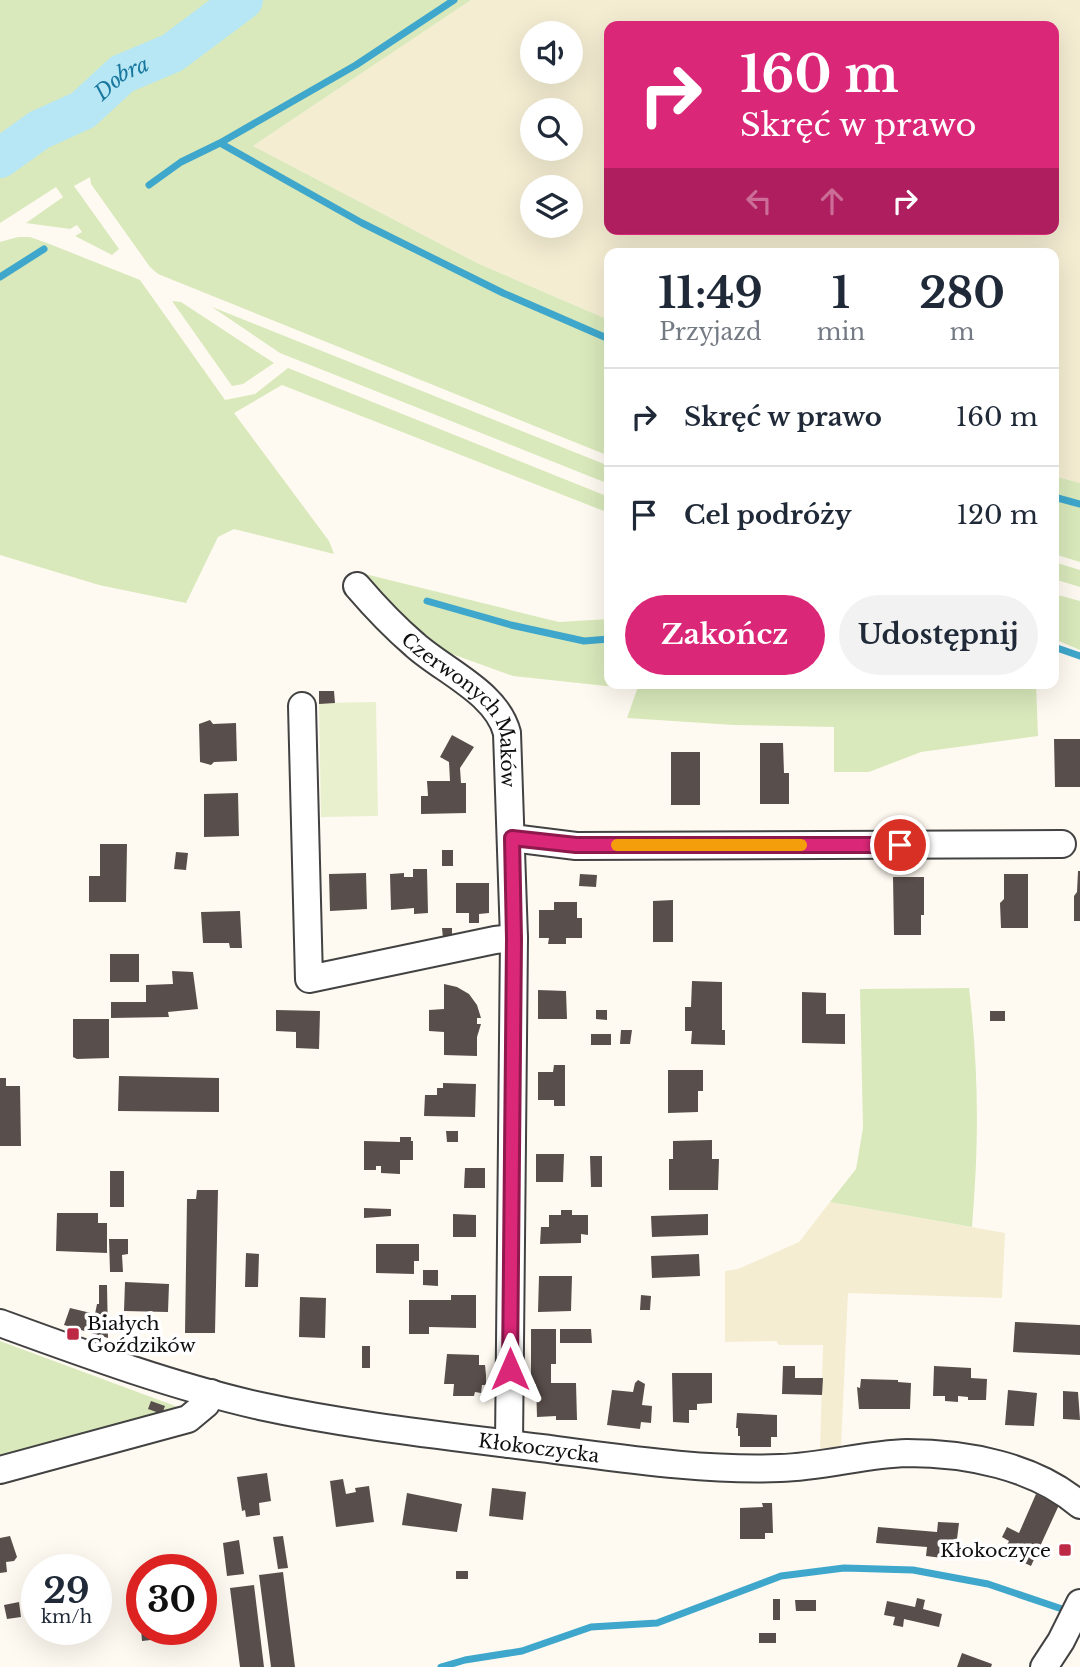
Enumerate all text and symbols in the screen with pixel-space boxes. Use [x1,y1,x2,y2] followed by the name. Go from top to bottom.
[520,21,583,238] map controls
[520,21,583,84] button: sound
[740,44,899,105] text: 160 m
[625,49,716,140] icon: right
[88,51,153,107] water label: Dobra
[520,98,583,161] button: search
[740,105,976,145] text: Skręć w prawo
[520,175,583,238] button: layers
[740,182,778,220] icon: left
[813,182,851,220] icon: ahead
[886,182,924,220] icon: right
[658,267,763,319] text: 11:49
[832,267,850,319] text: 1
[919,267,1005,319] text: 280
[659,318,762,346] text: Przyjazd
[817,318,865,346] text: min
[950,318,974,346] text: m
[625,398,663,436] icon: right
[684,401,882,433] text: Skręć w prawo
[956,401,1038,433] text: 160 m
[625,496,663,534] icon: arrive
[684,499,852,531] text: Cel podróży
[956,499,1038,531] text: 120 m
[625,595,825,675] button: Zakończ
[839,595,1038,675] button: Udostępnij
[397,628,520,788] street label: Czerwonych Maków
[870,815,930,875] pin
[881,826,919,864] icon: arrive
[87,1312,196,1357] place label: Białych Goździków
[65,1326,81,1342] marker: Białych Goździków
[473,1332,547,1406] position arrow
[477,1429,601,1468] street label: Kłokoczycka
[940,1539,1051,1562] place label: Kłokoczyce
[1057,1542,1073,1558] marker: Kłokoczyce
[126,1554,217,1645] speed limit sign: 30
[43,1569,90,1612] text: 29
[41,1606,92,1628] text: km/h

